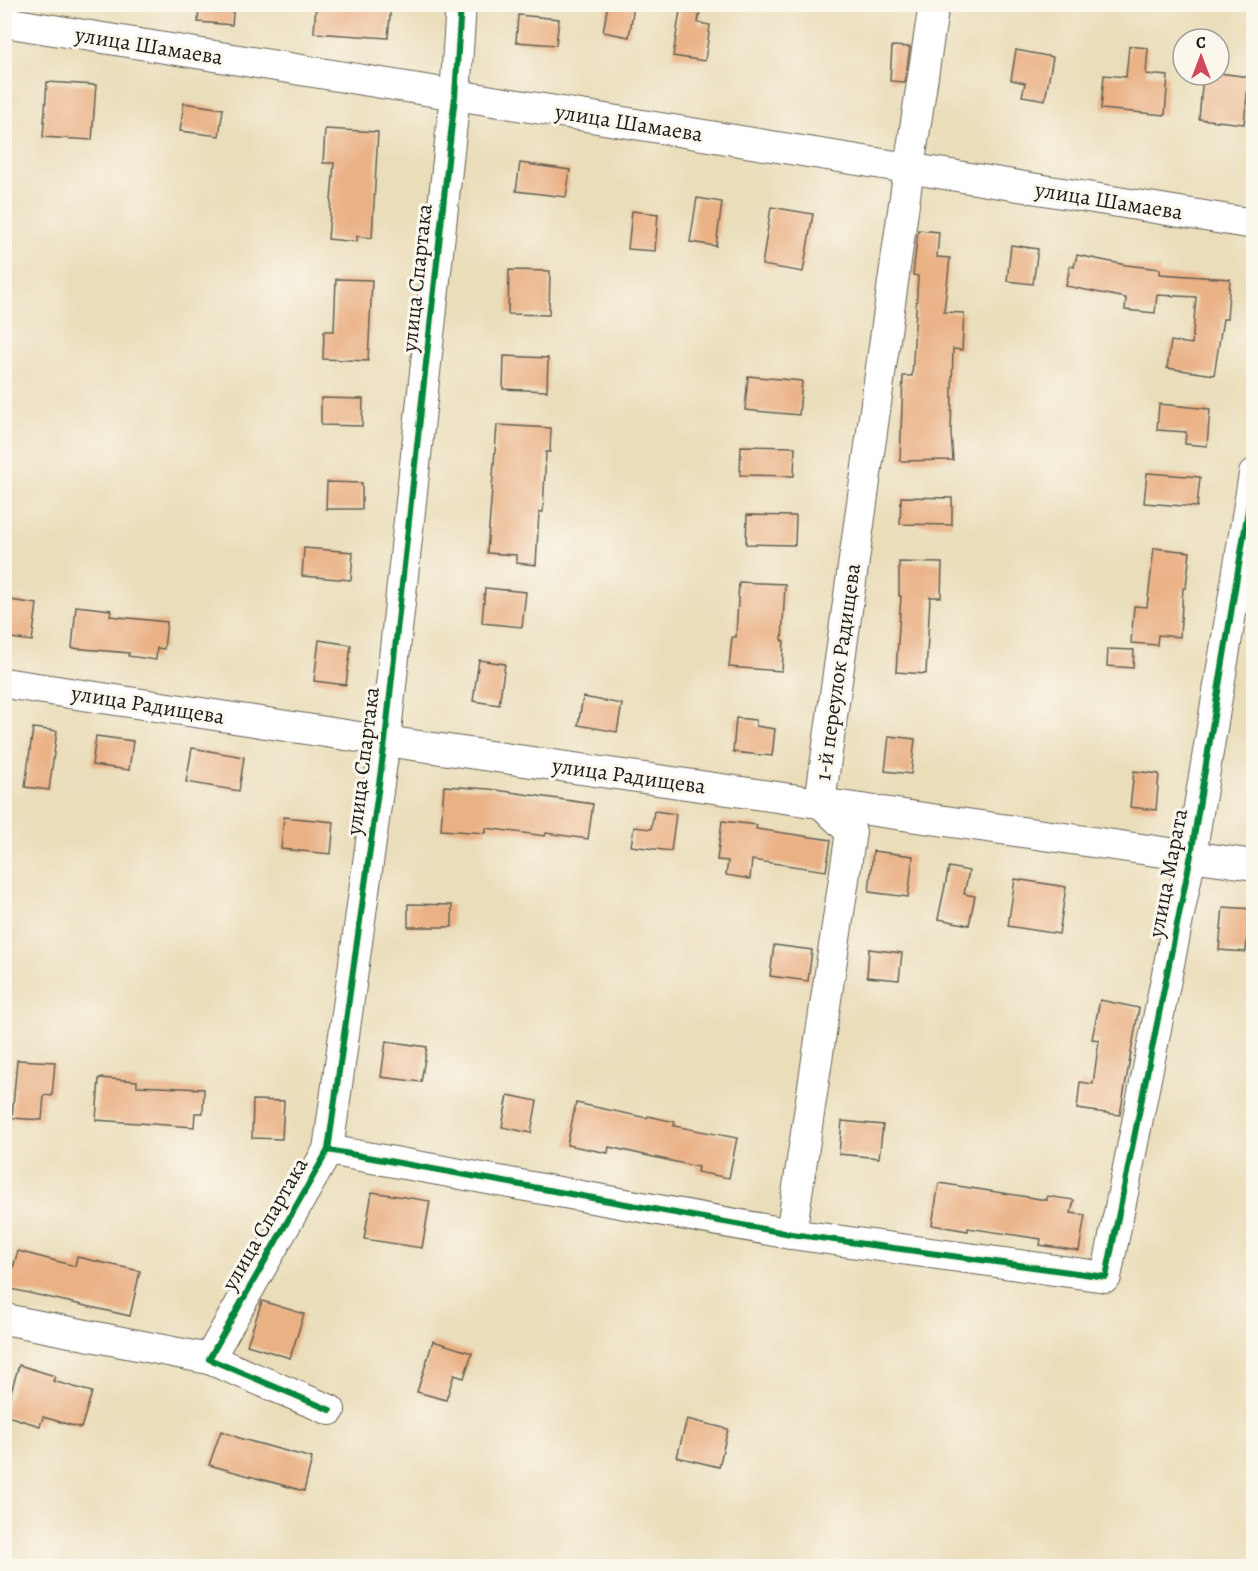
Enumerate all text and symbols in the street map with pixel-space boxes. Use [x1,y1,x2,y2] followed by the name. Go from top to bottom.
[72,19,226,73] street label: улица Шамаева
[1171,27,1231,87] north arrow
[1196,32,1206,54] text: С
[552,96,706,150] street label: улица Шамаева
[1032,174,1186,228] street label: улица Шамаева
[394,201,440,355] street label: улица Спартака
[808,560,868,783] street label: 1-й переулок Радищева
[68,678,228,732] street label: улица Радищева
[339,684,387,838] street label: улица Спартака
[549,750,709,802] street label: улица Радищева
[1141,805,1195,941] street label: улица Марата
[214,1151,316,1297] street label: улица Спартака

